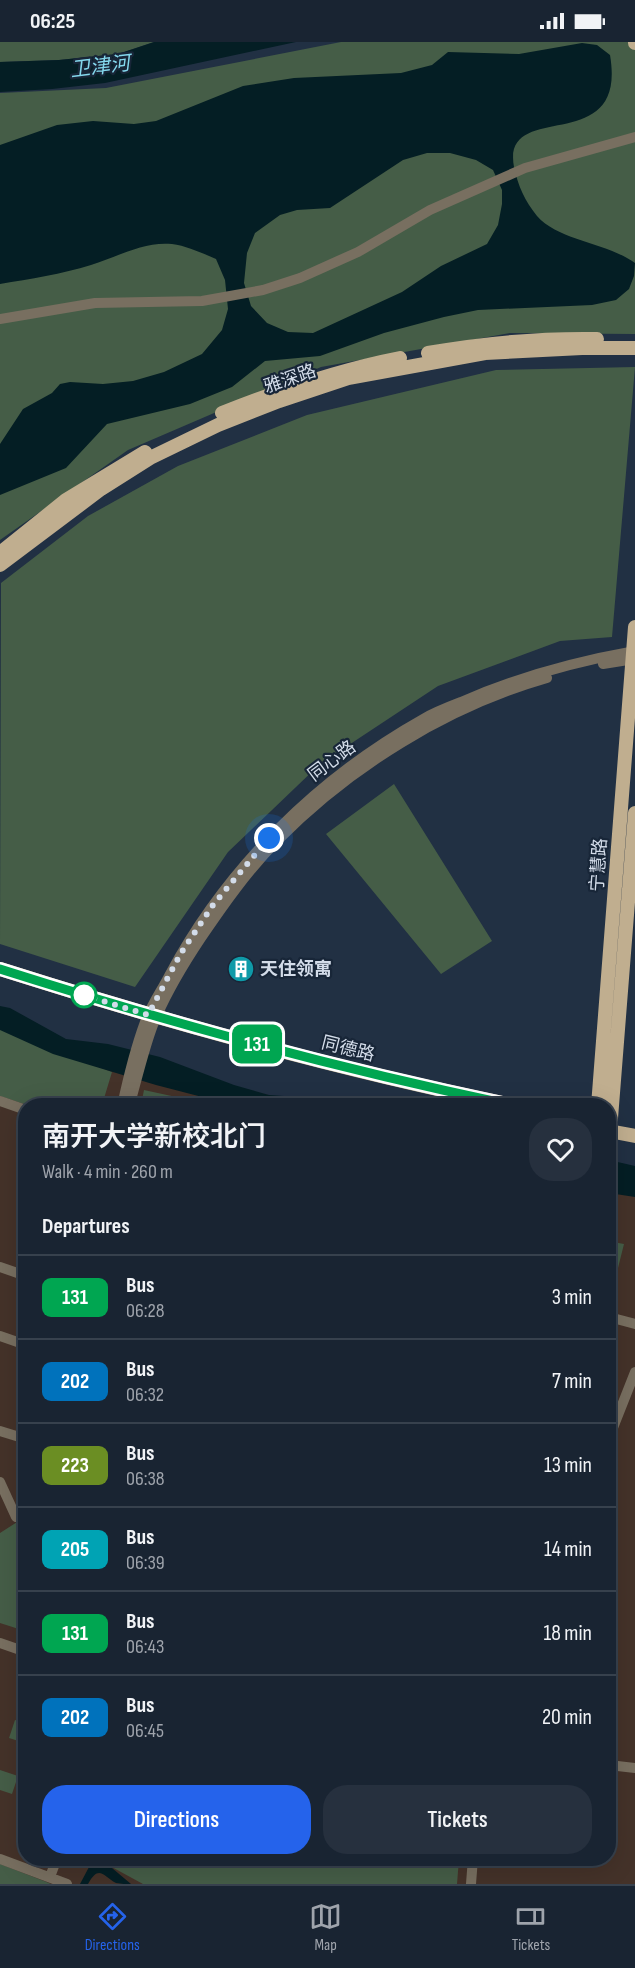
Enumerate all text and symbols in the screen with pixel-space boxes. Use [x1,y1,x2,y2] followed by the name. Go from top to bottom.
[30,8,75,35] text: 06:25
[69,51,135,83] water label: 卫津河
[261,360,319,398] street label: 雅深路
[304,736,360,786] street label: 同心路
[254,823,284,853] your location
[587,837,611,893] street label: 宁慧路
[226,954,256,984] building icon: 天住领寓
[260,959,332,980] place label: 天住领寓
[71,982,97,1008] unlabelled marker
[222,1024,292,1064] line badge: 131
[244,1032,270,1057] text: 131
[319,1032,377,1066] street label: 同德路
[529,1118,592,1181] button: heart
[42,1121,266,1154] text: 南开大学新校北门
[42,1160,173,1184] text: Walk · 4 min · 260 m
[42,1213,130,1240] text: Departures
[126,1272,155,1299] text: Bus
[552,1284,592,1311] text: 3 min
[62,1285,88,1310] text: 131
[126,1299,164,1323] text: 06:28
[126,1356,155,1383] text: Bus
[552,1368,592,1395] text: 7 min
[61,1369,89,1394] text: 202
[126,1383,164,1407] text: 06:32
[126,1440,155,1467] text: Bus
[544,1452,592,1479] text: 13 min
[61,1453,89,1478] text: 223
[126,1467,165,1491] text: 06:38
[126,1524,155,1551] text: Bus
[544,1536,592,1563] text: 14 min
[61,1537,89,1562] text: 205
[126,1551,165,1575] text: 06:39
[126,1608,155,1635] text: Bus
[544,1620,592,1647] text: 18 min
[62,1621,88,1646] text: 131
[126,1635,164,1659] text: 06:43
[126,1692,155,1719] text: Bus
[542,1704,592,1731] text: 20 min
[61,1705,89,1730] text: 202
[126,1719,164,1743] text: 06:45
[42,1785,311,1854] button: Directions
[323,1785,592,1854] button: Tickets
[85,1900,140,1955] tab: Directions
[309,1900,342,1955] tab: Map
[512,1900,550,1955] tab: Tickets

